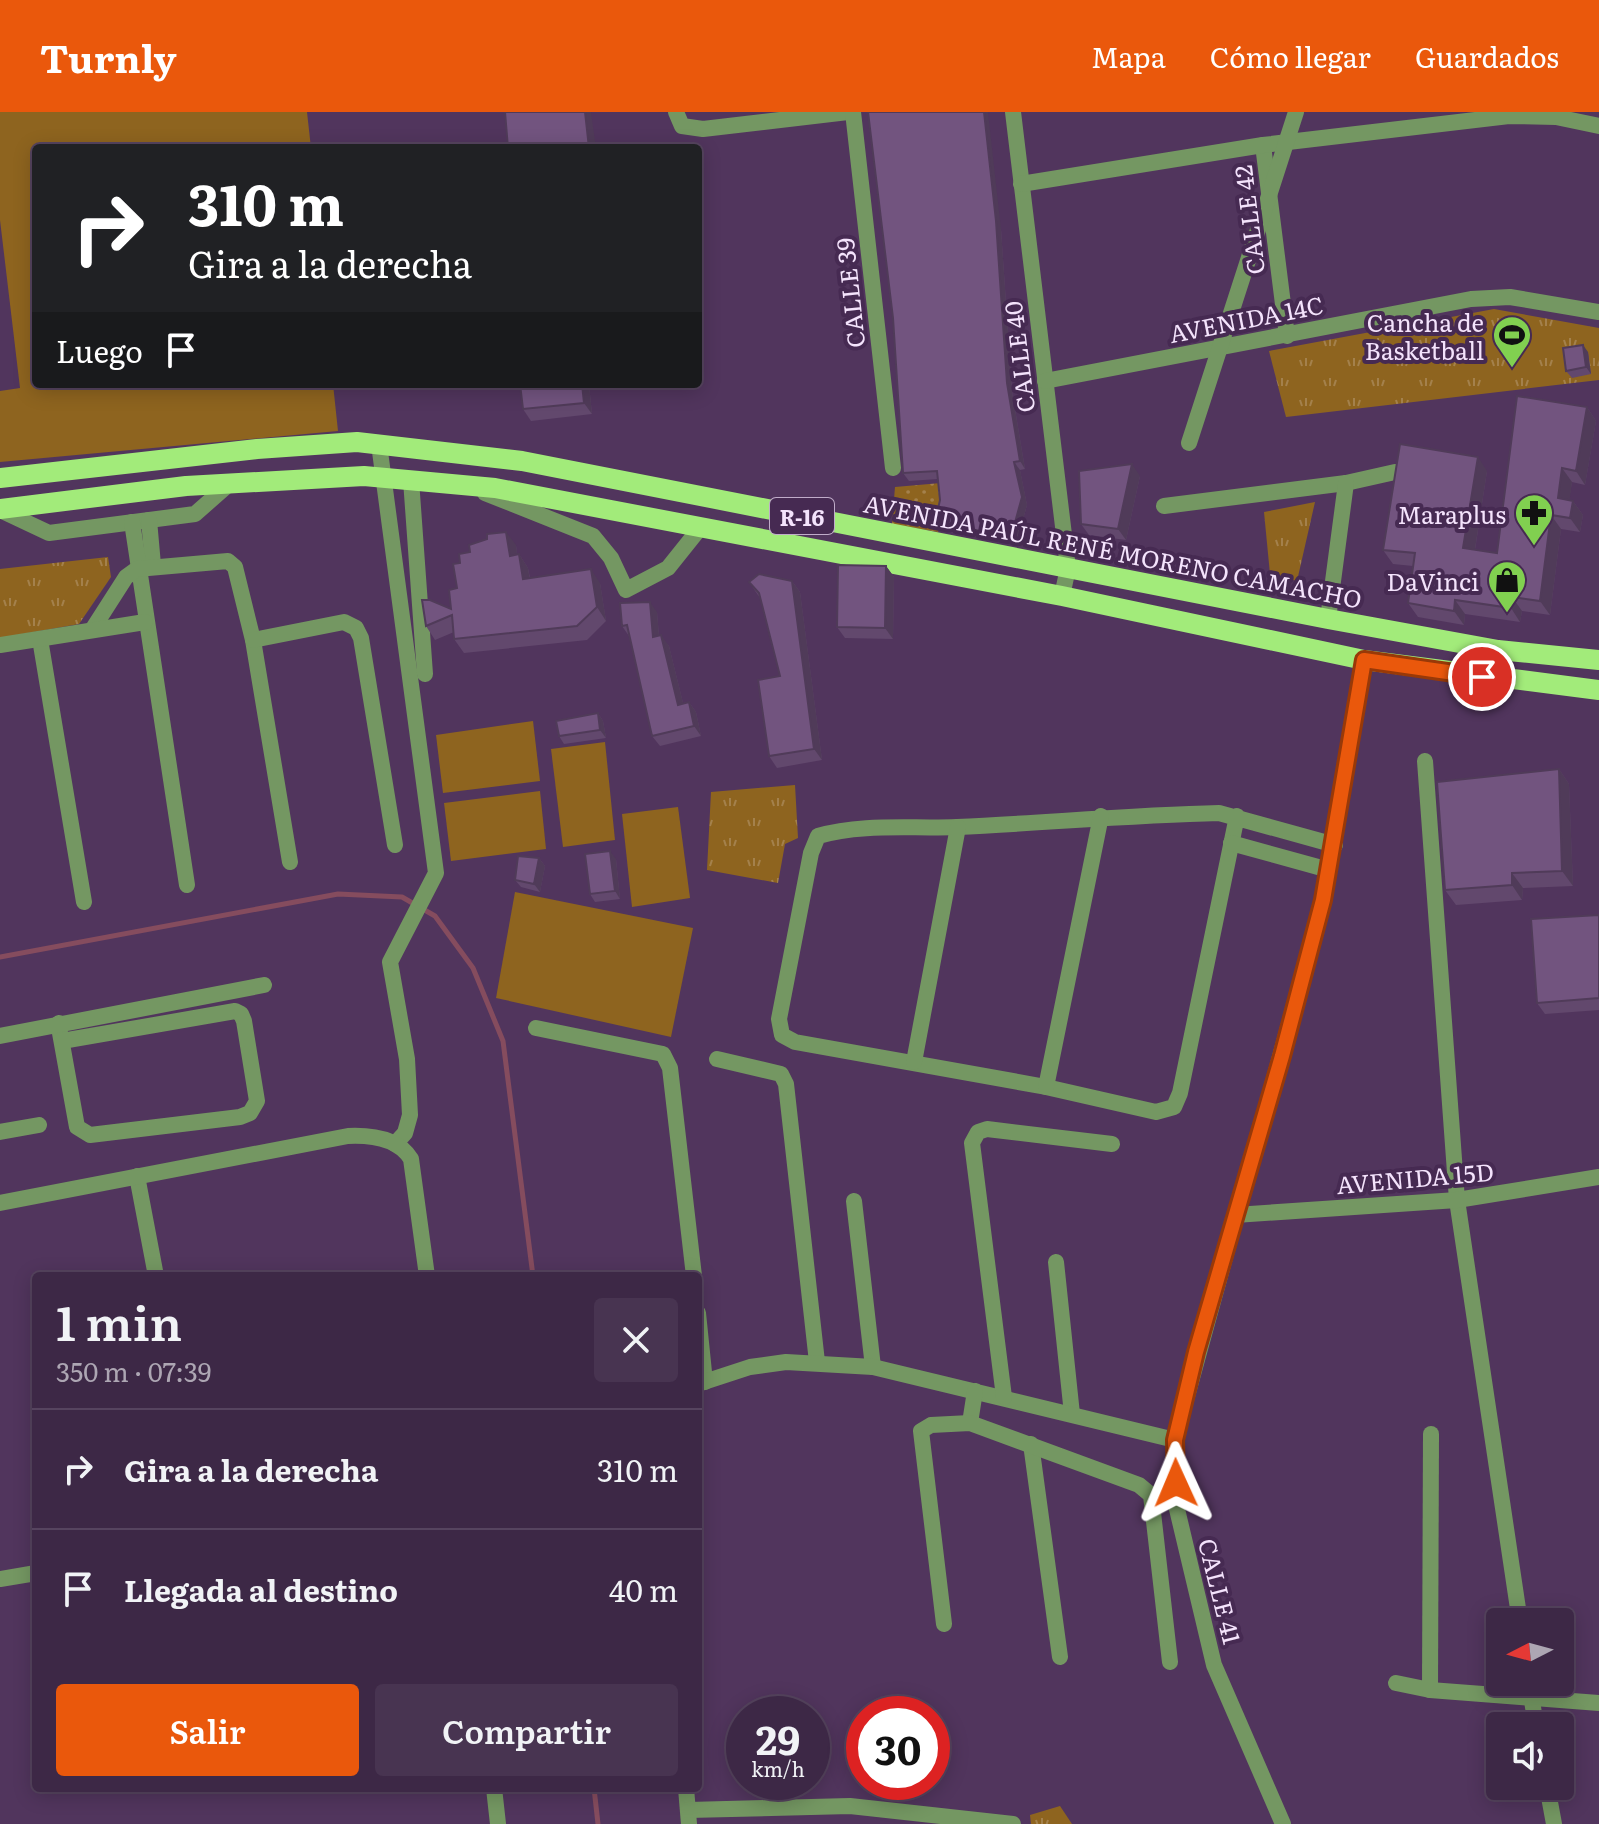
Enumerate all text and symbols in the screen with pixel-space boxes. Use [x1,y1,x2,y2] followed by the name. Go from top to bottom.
[40,28,177,85] text: Turnly
[1091,35,1166,77] text: Mapa
[1210,35,1371,77] text: Cómo llegar
[1415,35,1559,77] text: Guardados
[188,160,344,243] text: 310 m
[1224,163,1272,277] street label: CALLE 42
[56,176,160,280] icon: right
[188,236,472,289] text: Gira a la derecha
[826,236,872,350] street label: CALLE 39
[1166,286,1326,350] street label: AVENIDA 14C
[994,299,1042,415] street label: CALLE 40
[1365,304,1484,367] place label: Cancha de Basketball
[1491,314,1533,369] sports icon: Cancha de Basketball
[56,328,143,372] text: Luego
[159,328,203,372] icon: arrive
[861,484,1365,616] street label: AVENIDA PAÚL RENÉ MORENO CAMACHO
[1513,492,1555,547] pharmacy icon: Maraplus
[1397,496,1506,531] place label: Maraplus
[770,498,834,534] road number: R-16
[1486,559,1528,614] shop icon: DaVinci
[1387,563,1479,598] place label: DaVinci
[1448,643,1516,711] pin
[1460,655,1504,699] icon: arrive
[1335,1153,1495,1201] street label: AVENIDA 15D
[56,1285,182,1356] text: 1 min
[594,1298,678,1382] button: close
[56,1351,211,1390] text: 350 m · 07:39
[1134,1441,1218,1525] position arrow
[56,1447,100,1491] icon: right
[124,1447,378,1491] text: Gira a la derecha
[597,1447,678,1491] text: 310 m
[1191,1535,1251,1648] street label: CALLE 41
[56,1567,100,1611] icon: arrive
[124,1567,398,1611] text: Llegada al destino
[609,1567,678,1611] text: 40 m
[1486,1608,1574,1696] north arrow
[1486,1608,1574,1800] map controls
[56,1684,359,1776] button: Salir
[375,1684,678,1776] button: Compartir
[846,1696,950,1800] speed limit sign: 30
[756,1708,800,1767] text: 29
[1486,1712,1574,1800] button: sound
[751,1753,805,1783] text: km/h

